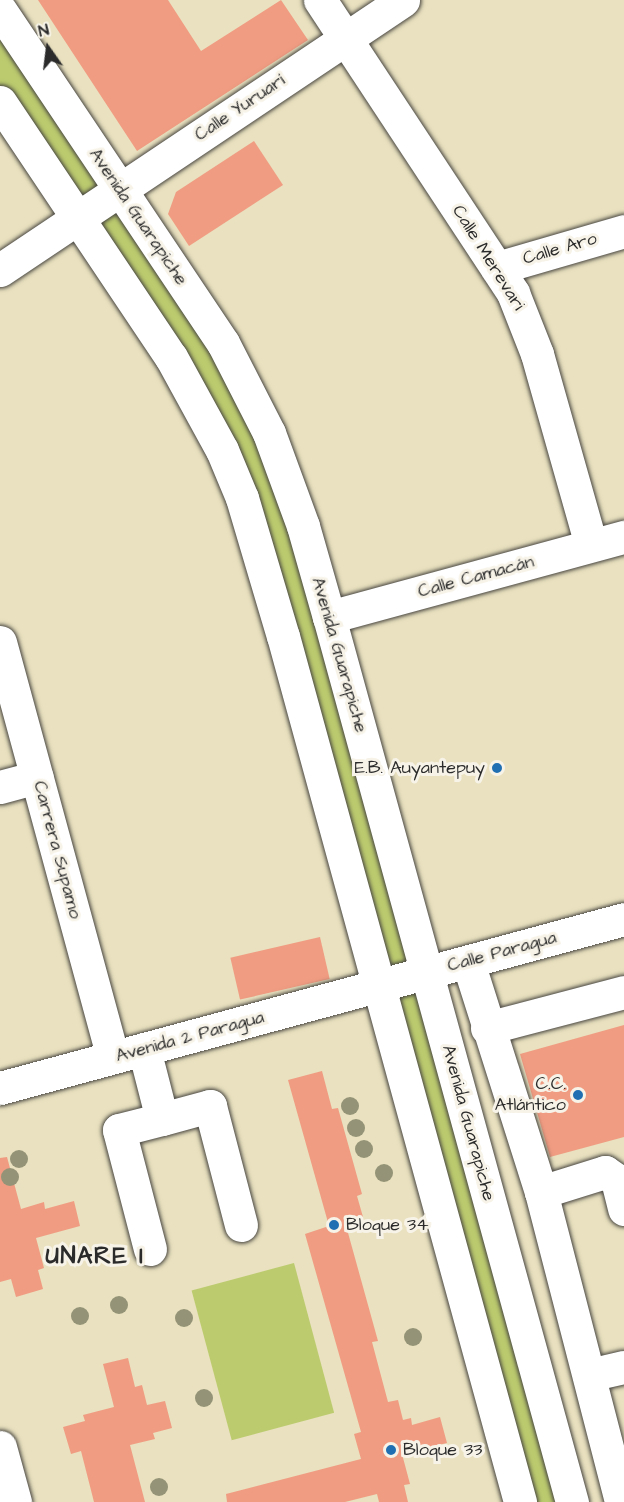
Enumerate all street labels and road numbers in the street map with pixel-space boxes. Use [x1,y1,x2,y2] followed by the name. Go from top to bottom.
[191,70,289,146] street label: Calle Yuruarí
[84,144,192,290] street label: Avenida Guarapiche
[447,201,529,315] street label: Calle Merevari
[520,228,600,270] street label: Calle Aro
[416,551,536,603] street label: Calle Camacán
[306,575,372,735] street label: Avenida Guarapiche
[28,779,86,921] street label: Carrera Supamo
[445,927,559,977] street label: Calle Paragua
[113,1007,267,1067] street label: Avenida 2 Paragua
[437,1043,499,1203] street label: Avenida Guarapiche

